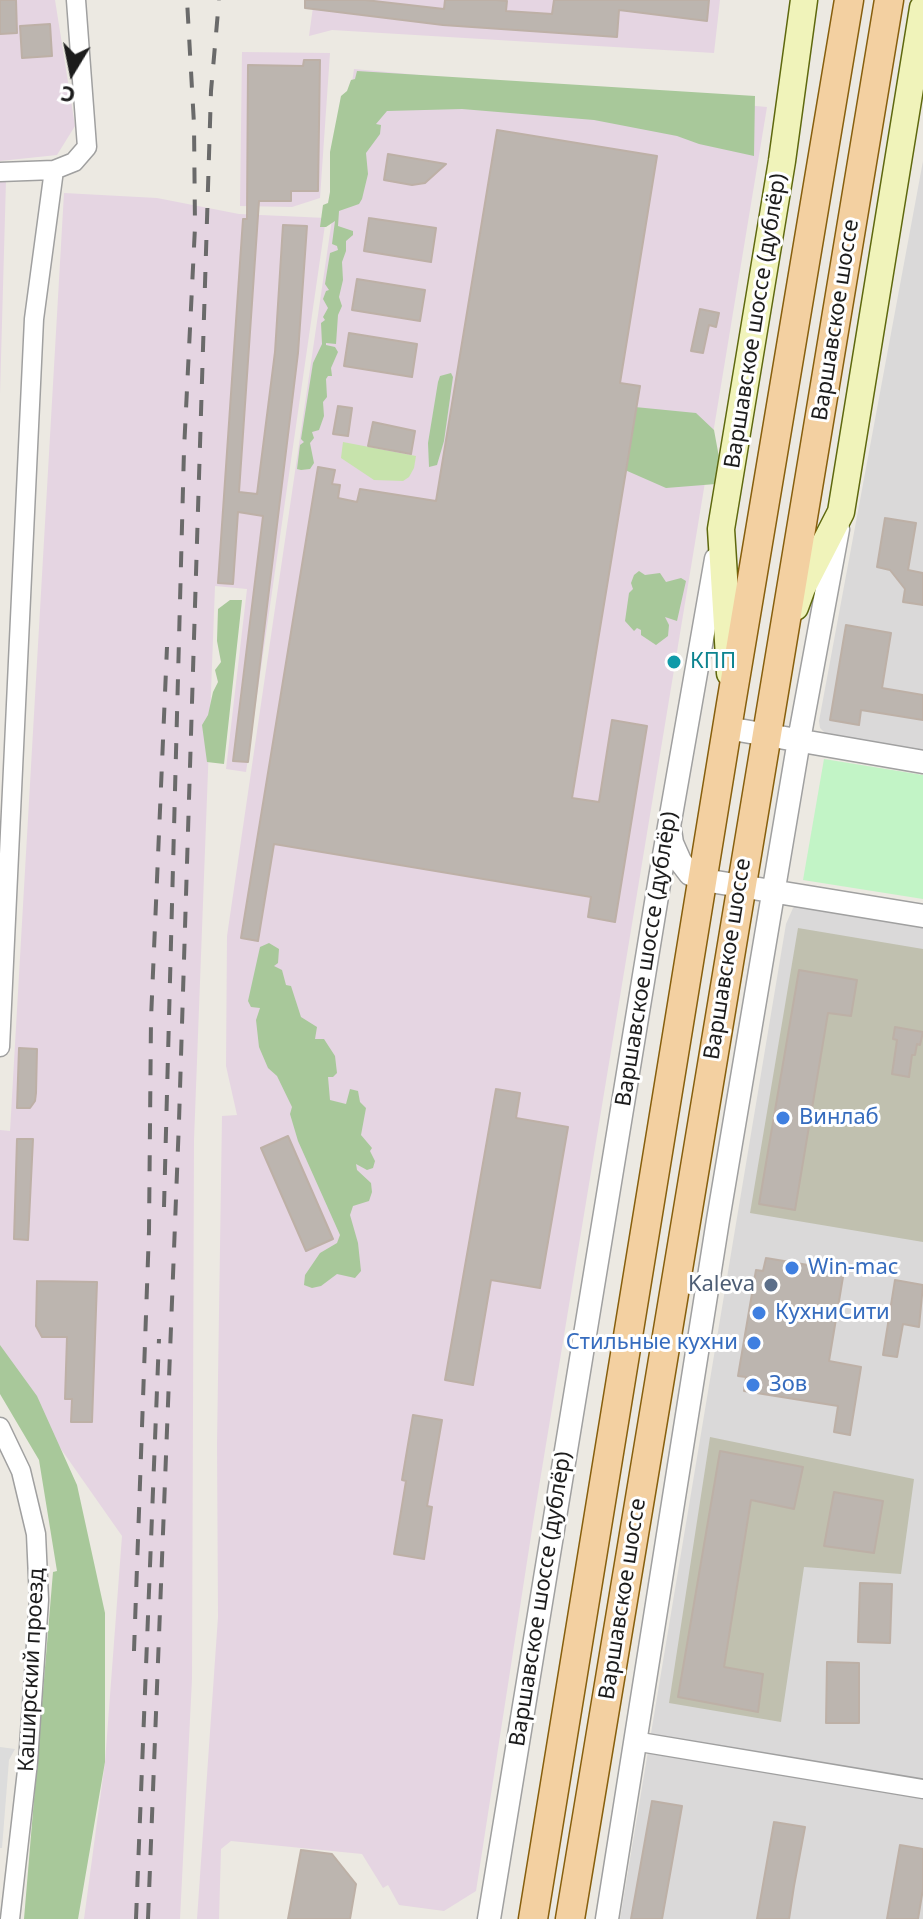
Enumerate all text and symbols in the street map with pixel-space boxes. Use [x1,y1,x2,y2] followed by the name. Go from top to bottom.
[32,32,112,112] north arrow
[58,80,77,112] text: С
[720,172,792,470] street label: Варшавское шоссе (дублёр)
[807,218,865,422] street label: Варшавское шоссе
[690,649,736,675] place label: КПП
[665,653,683,671] marker: КПП
[611,810,683,1108] street label: Варшавское шоссе (дублёр)
[699,857,757,1061] street label: Варшавское шоссе
[799,1105,879,1131] place label: Винлаб
[774,1109,792,1127] marker: Винлаб
[808,1255,898,1281] place label: Win-mac
[783,1259,801,1277] marker: Win-mac
[688,1272,755,1298] place label: Kaleva
[762,1276,780,1294] marker: Kaleva
[775,1300,890,1326] place label: КухниСити
[750,1304,768,1322] marker: КухниСити
[566,1330,738,1356] place label: Стильные кухни
[745,1334,763,1352] marker: Стильные кухни
[769,1372,807,1398] place label: Зов
[744,1376,762,1394] marker: Зов
[505,1450,577,1748] street label: Варшавское шоссе (дублёр)
[594,1497,652,1701] street label: Варшавское шоссе
[13,1567,51,1773] street label: Каширский проезд

